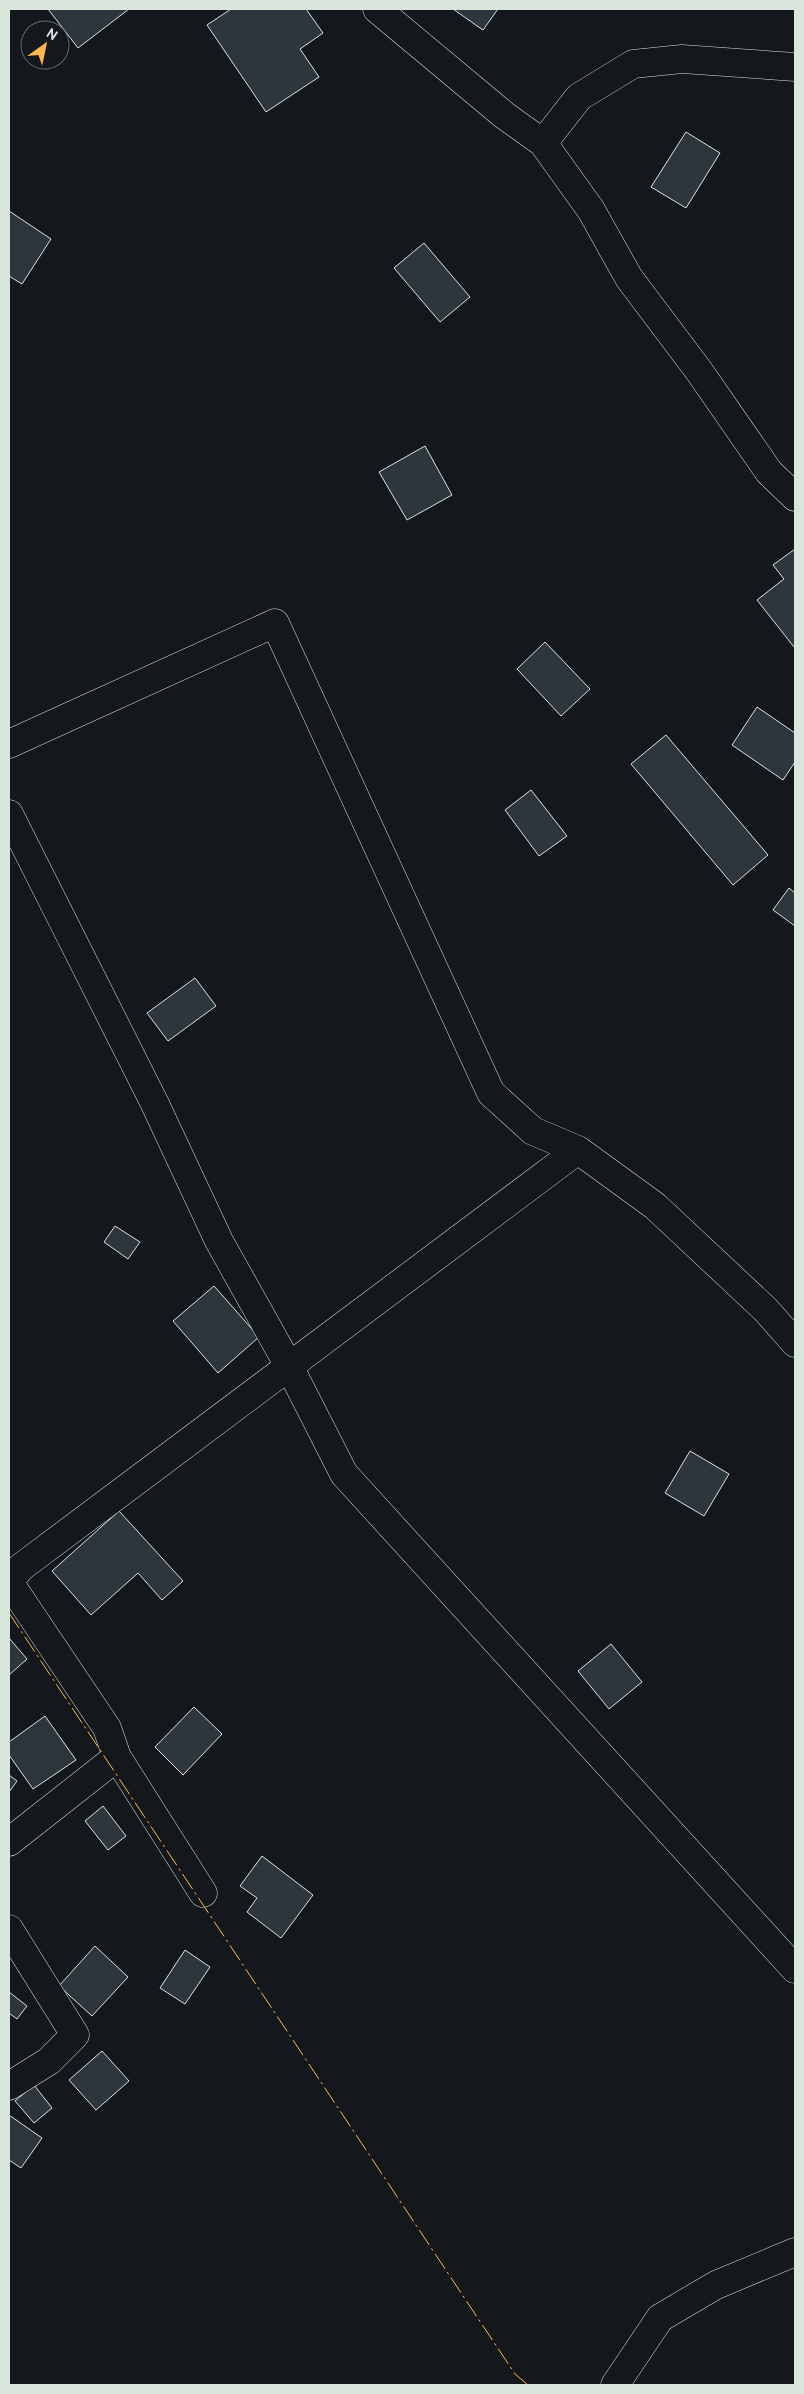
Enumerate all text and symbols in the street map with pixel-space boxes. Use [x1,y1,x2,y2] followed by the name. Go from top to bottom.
[20,20,70,70] north arrow
[42,25,60,45] text: N

